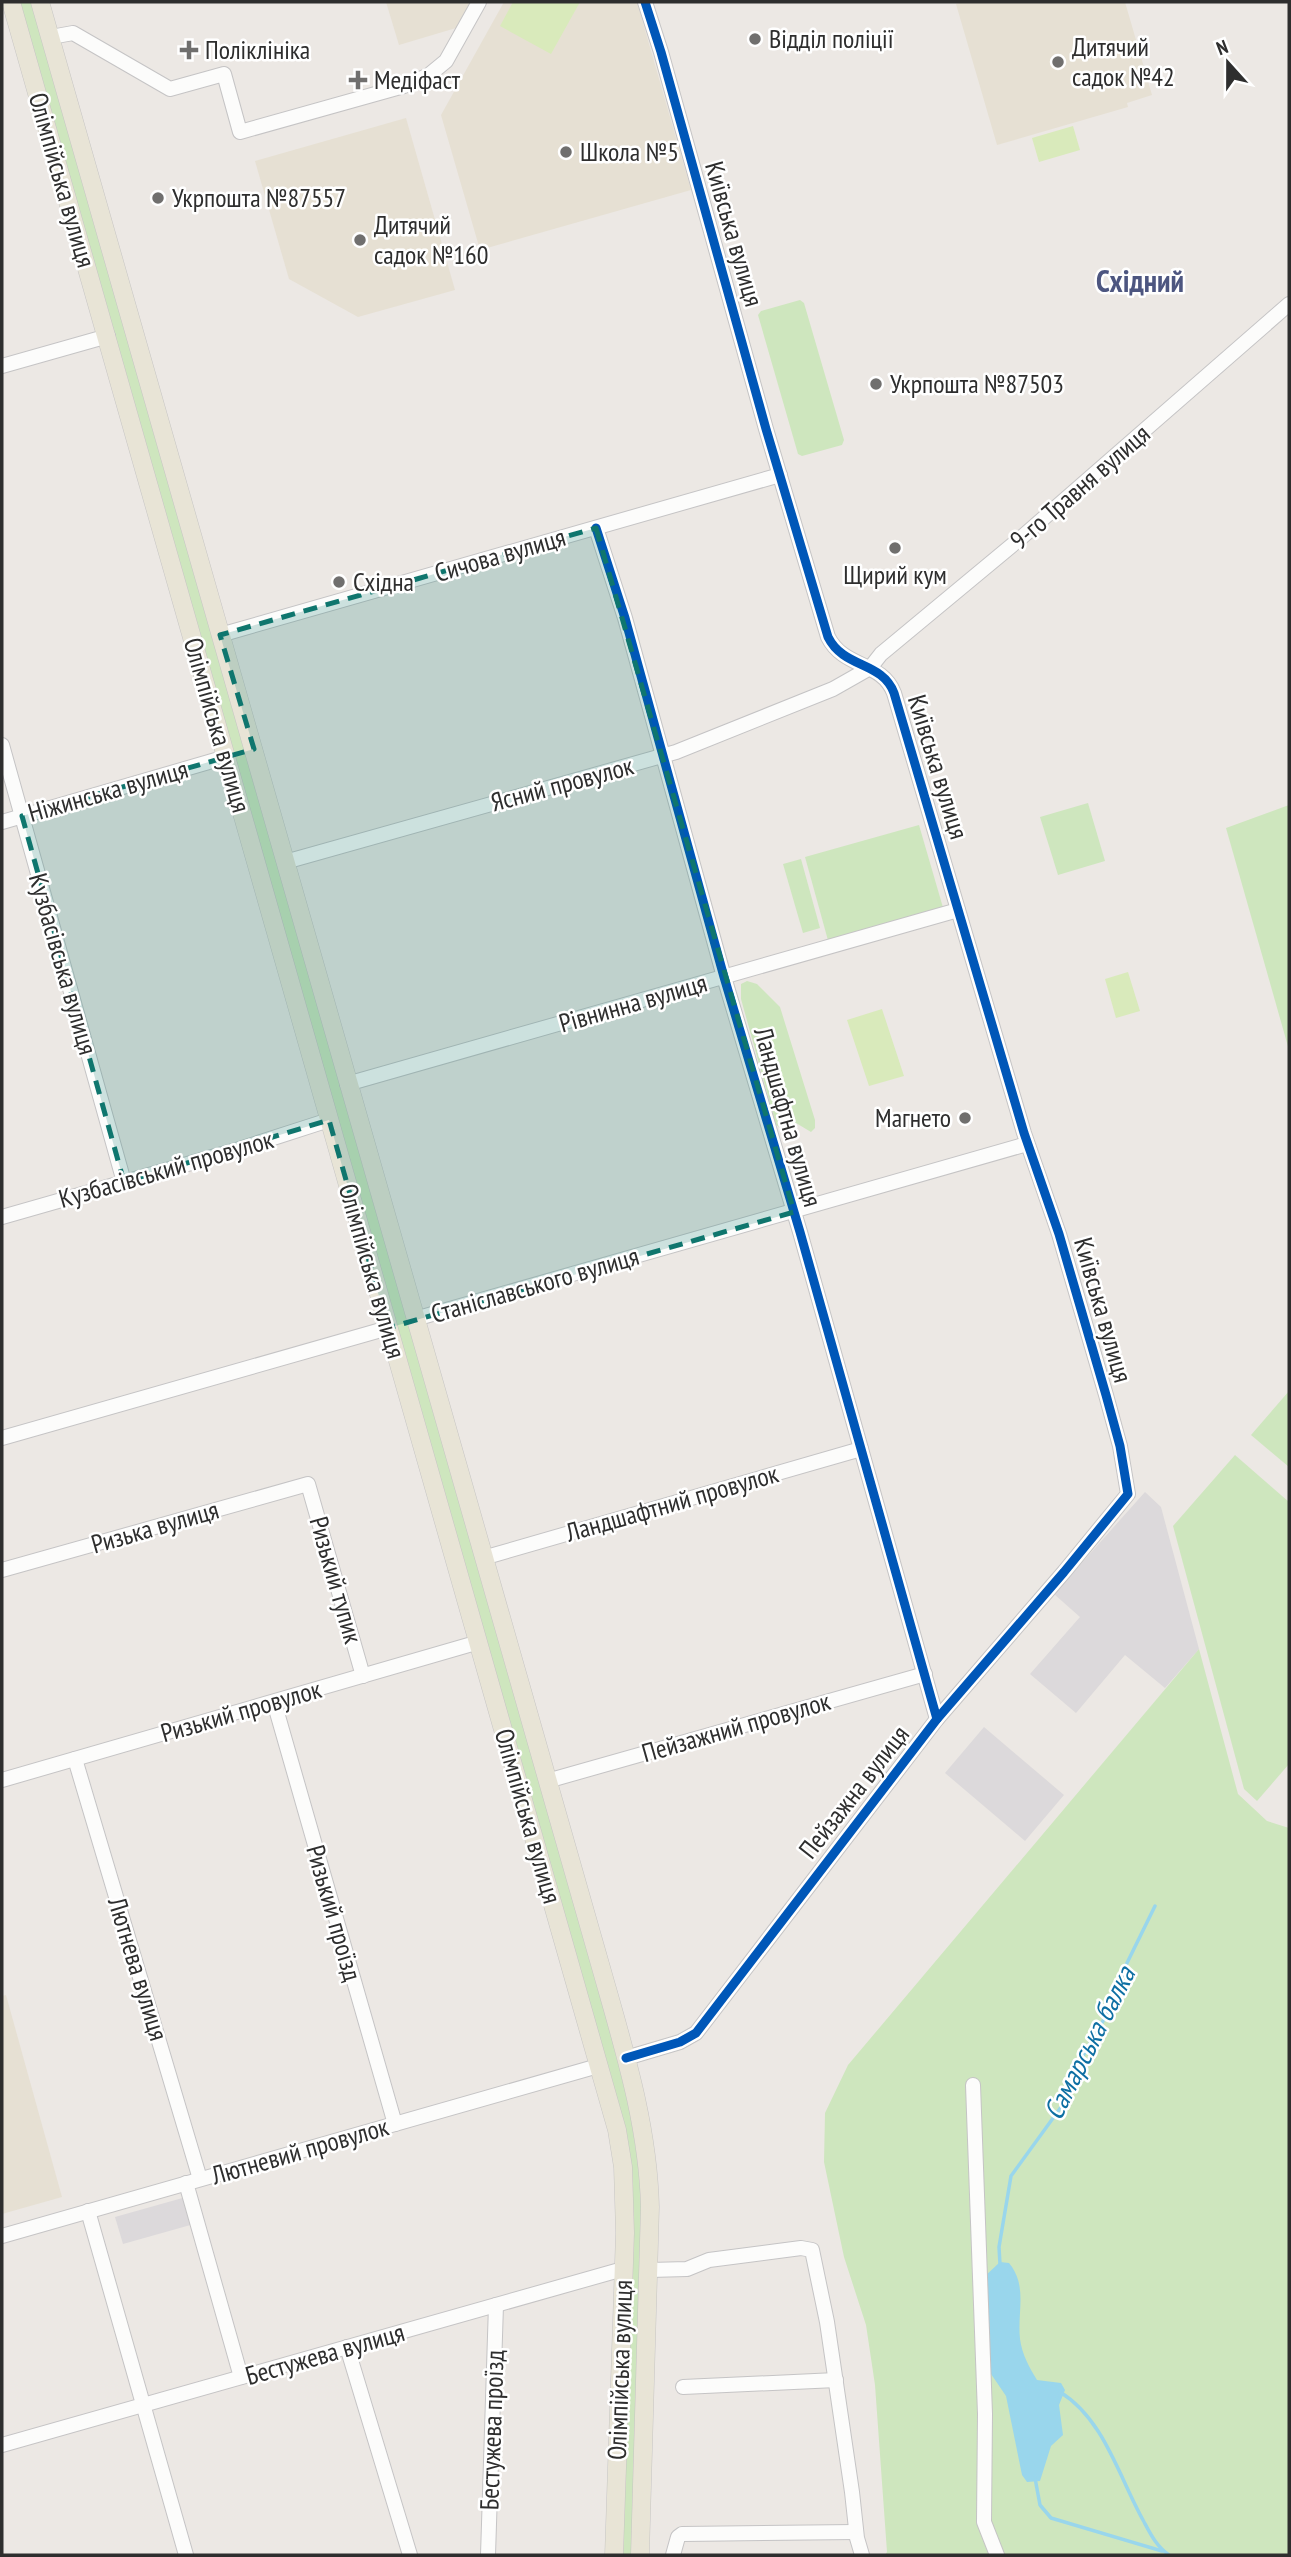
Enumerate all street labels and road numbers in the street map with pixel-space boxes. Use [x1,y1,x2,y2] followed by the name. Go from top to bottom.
[22,89,103,271] street label: Олімпійська вулиця
[698,158,771,310] street label: Київська вулиця
[1003,417,1156,556] street label: 9-го Травня вулиця
[431,520,569,589] street label: Сичова вулиця
[177,634,258,816] street label: Олімпійська вулиця
[901,691,976,843] street label: Київська вулиця
[487,749,637,818] street label: Ясний провулок
[24,752,192,829] street label: Ніжинська вулиця
[22,869,105,1058] street label: Кузбасівська вулиця
[555,966,711,1039] street label: Рівнинна вулиця
[747,1022,830,1210] street label: Ландшафтна вулиця
[55,1122,277,1215] street label: Кузбасівський провулок
[332,1180,413,1362] street label: Олімпійська вулиця
[1067,1234,1140,1386] street label: Київська вулиця
[427,1239,643,1330] street label: Станіславського вулиця
[561,1456,782,1549] street label: Ландшафтний провулок
[87,1493,222,1560] street label: Ризька вулиця
[303,1513,370,1647] street label: Ризький тупик
[157,1672,325,1749] street label: Ризький провулок
[638,1684,834,1769] street label: Пейзажний провулок
[791,1718,916,1865] street label: Пейзажна вулиця
[488,1725,569,1907] street label: Олімпійська вулиця
[299,1841,370,1985] street label: Ризький проїзд
[101,1892,176,2044] street label: Лютнева вулиця
[207,2110,392,2192] street label: Лютневий провулок
[600,2279,639,2461] street label: Олімпійська вулиця
[242,2315,408,2392] street label: Бестужева вулиця
[472,2349,511,2511] street label: Бестужева проїзд

